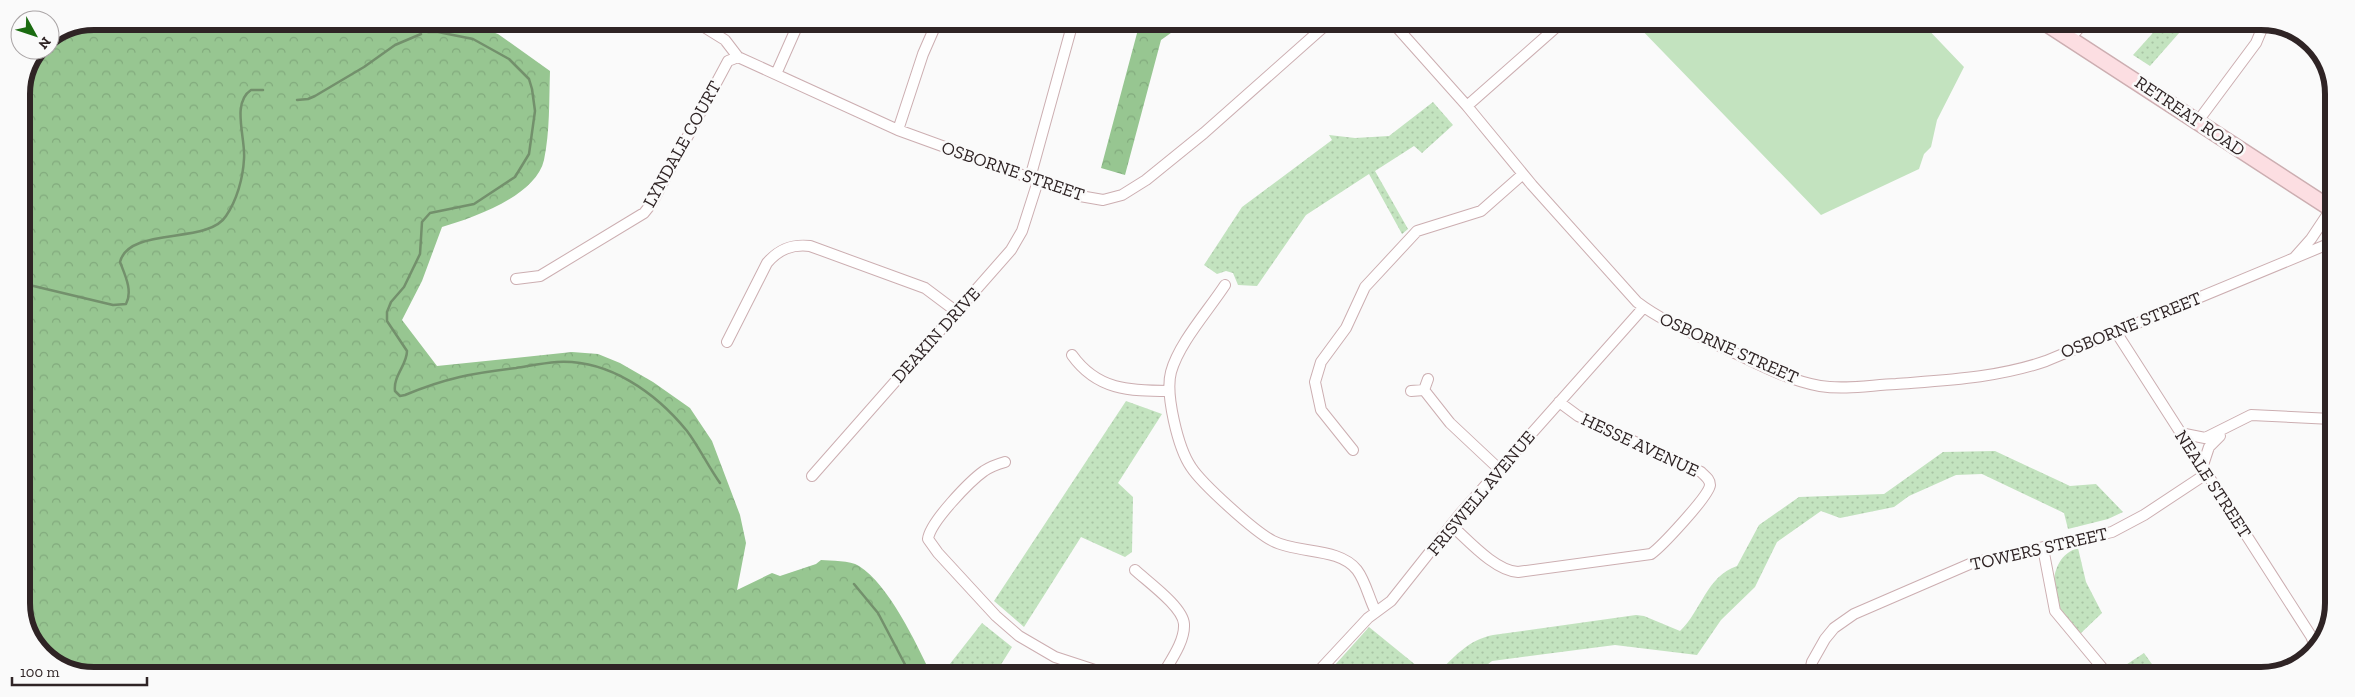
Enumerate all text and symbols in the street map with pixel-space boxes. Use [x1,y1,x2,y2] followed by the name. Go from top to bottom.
[10,10,60,60] north arrow
[34,33,55,53] text: N
[2131,71,2249,161] street label: RETREAT ROAD
[638,77,726,211] street label: LYNDALE COURT
[939,136,1087,206] street label: OSBORNE STREET
[887,283,985,387] street label: DEAKIN DRIVE
[2057,287,2205,363] street label: OSBORNE STREET
[1656,307,1802,389] street label: OSBORNE STREET
[1578,408,1702,482] street label: HESSE AVENUE
[1422,426,1540,560] street label: FRISWELL AVENUE
[2170,426,2256,542] street label: NEALE STREET
[1968,523,2110,575] street label: TOWERS STREET
[12,654,148,686] scale bar
[20,663,59,681] text: 100 m

